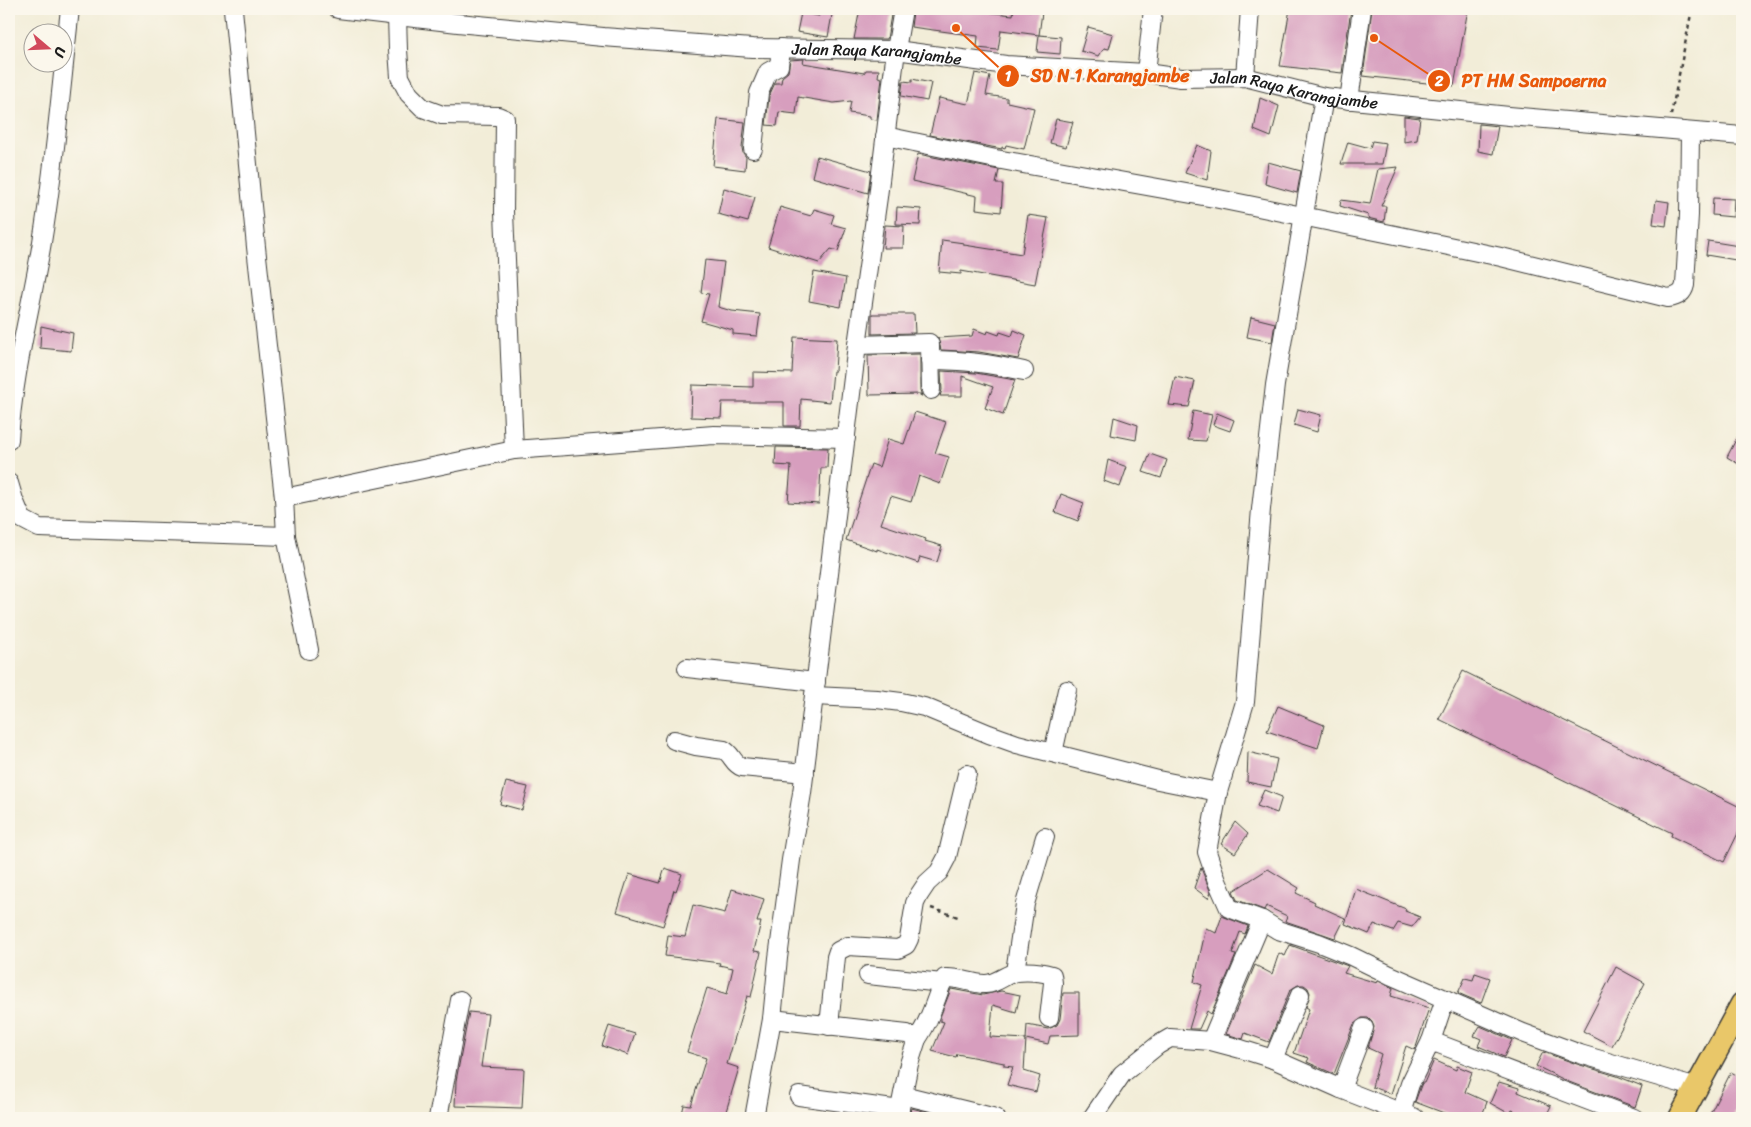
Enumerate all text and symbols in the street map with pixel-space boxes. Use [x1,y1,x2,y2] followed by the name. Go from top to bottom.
[22,22,72,72] north arrow
[791,34,964,73] street label: Jalan Raya Karangjambe
[46,44,73,61] text: U
[996,59,1200,92] callout: SD N 1 Karangjambe
[1029,60,1190,92] text: SD N 1 Karangjambe
[1209,62,1379,117] street label: Jalan Raya Karangjambe
[1005,63,1012,89] text: 1
[1426,64,1617,97] callout: PT HM Sampoerna
[1462,65,1606,97] text: PT HM Sampoerna
[1434,68,1444,94] text: 2

